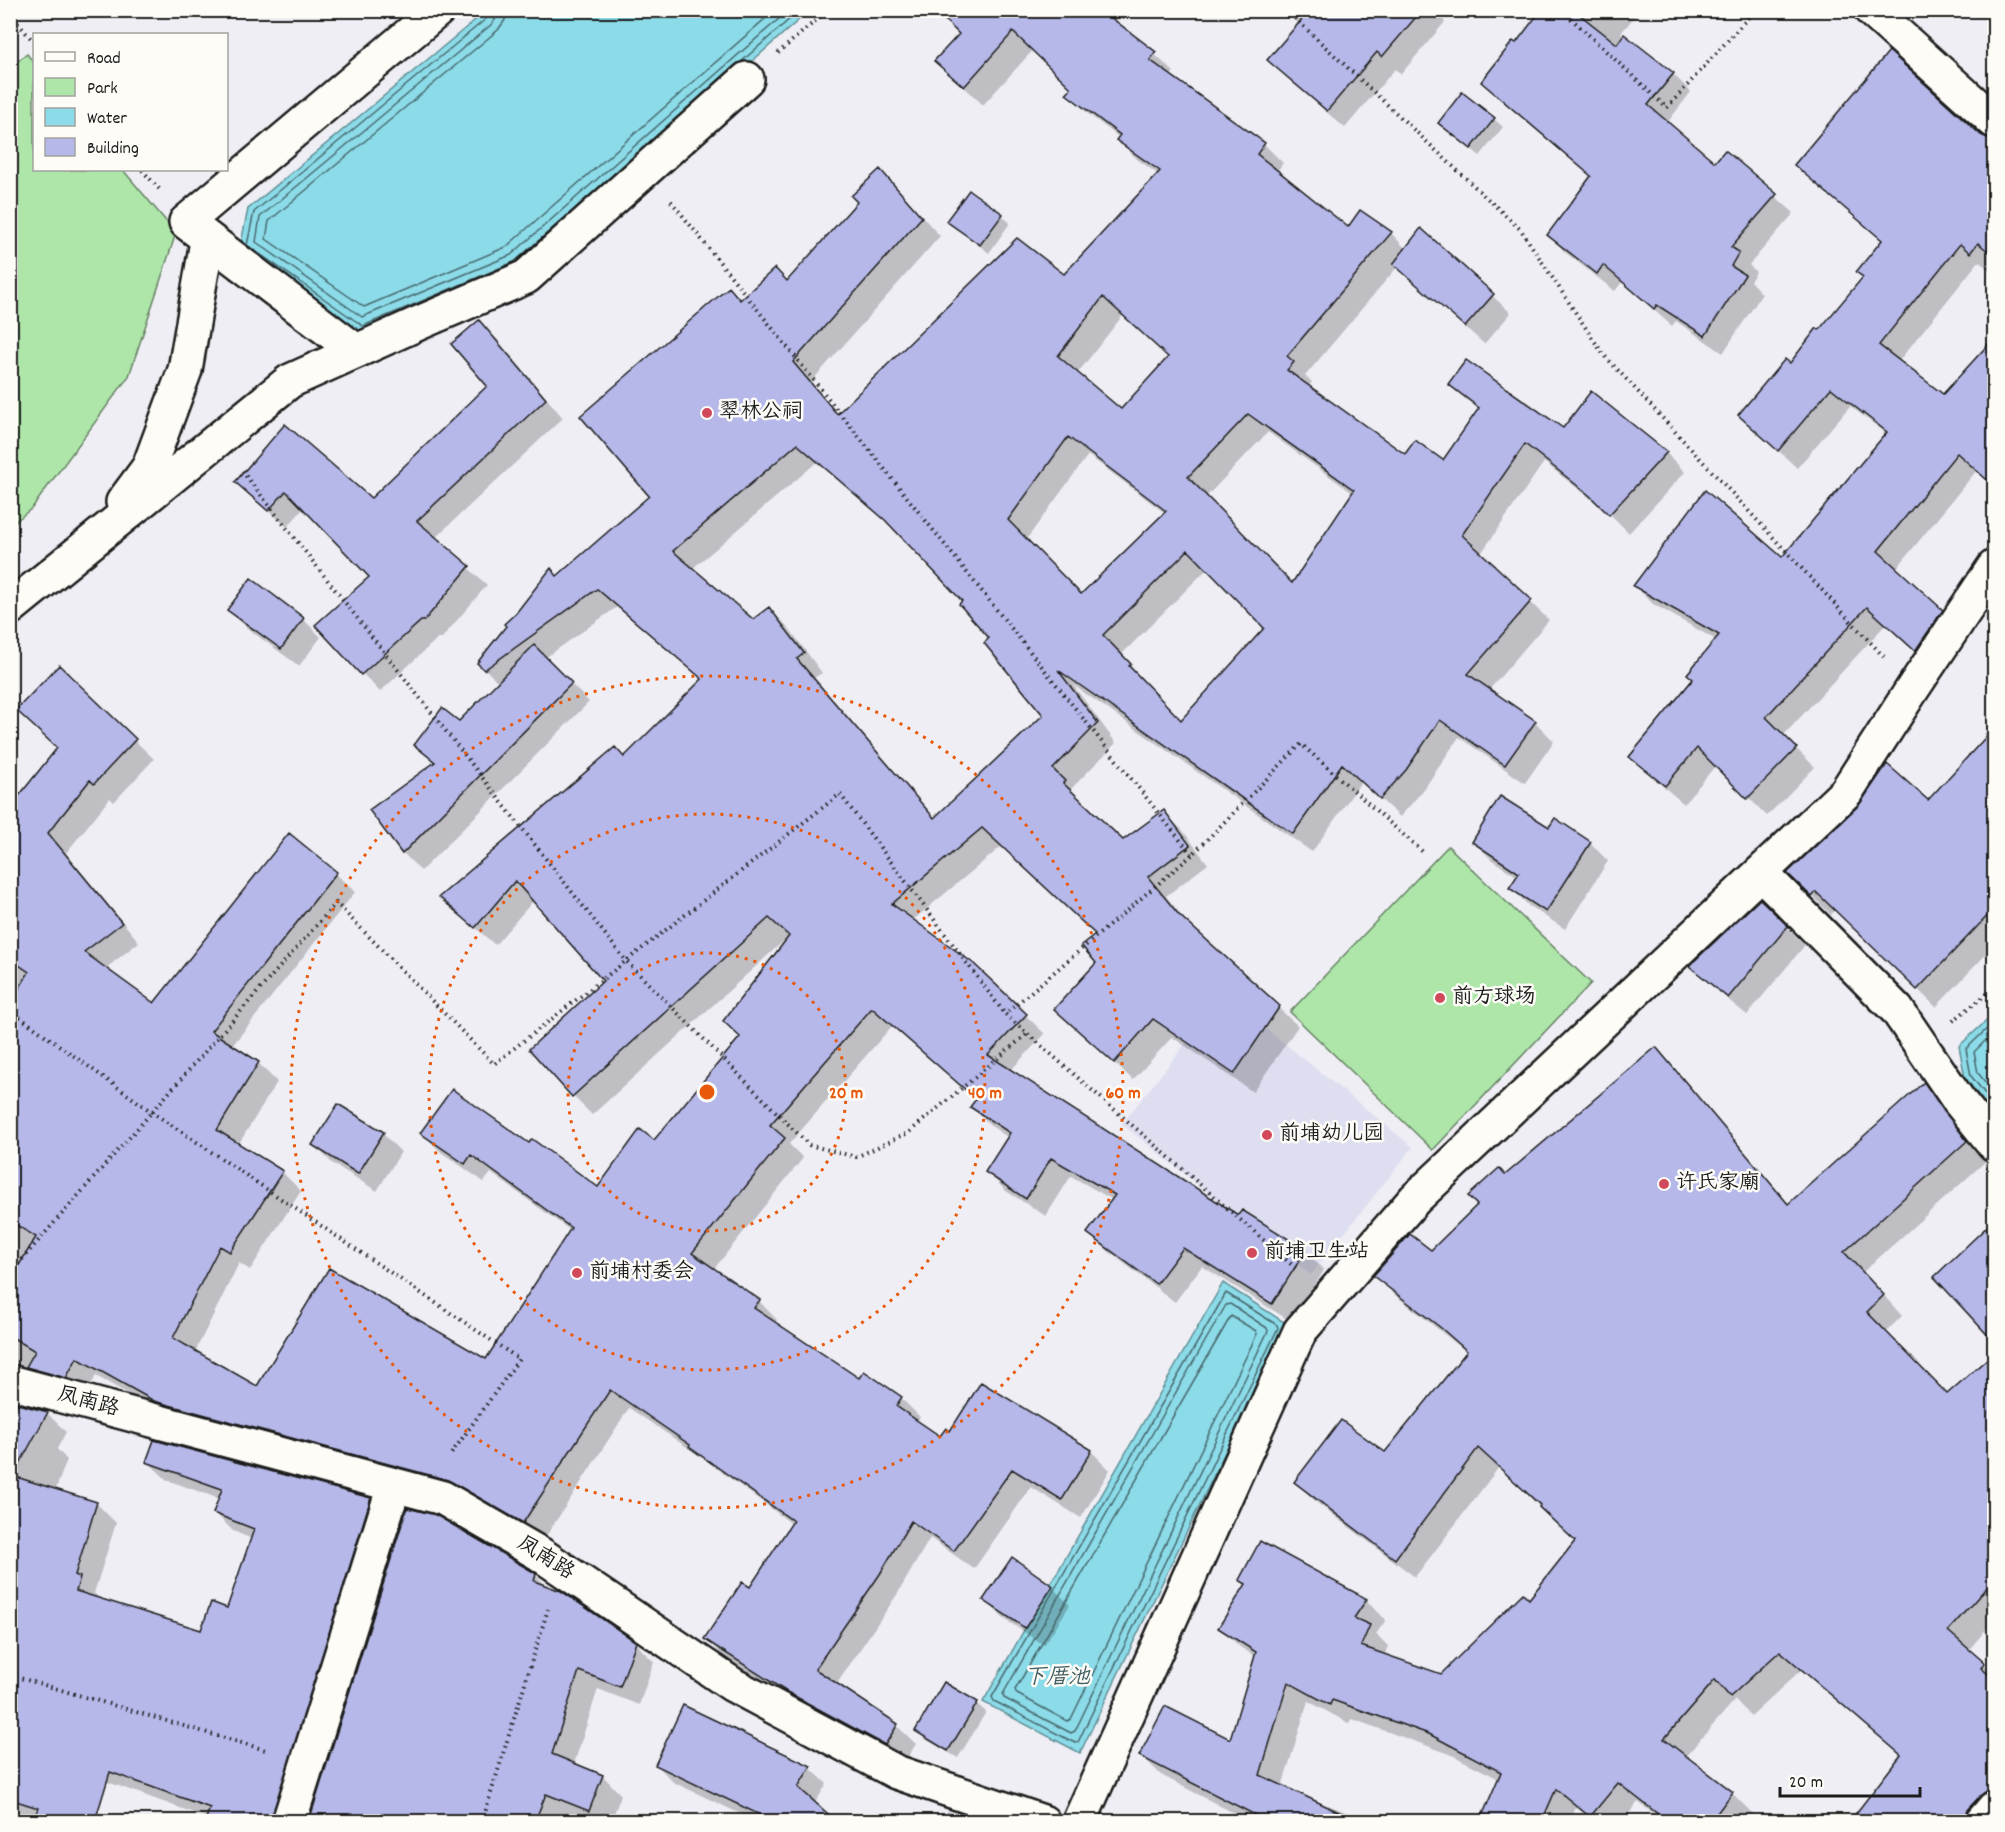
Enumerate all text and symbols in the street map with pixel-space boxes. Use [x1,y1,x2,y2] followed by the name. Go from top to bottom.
[33,33,228,171] legend
[87,47,121,72] text: Road
[87,77,118,102] text: Park
[87,107,127,132] text: Water
[87,137,139,162] text: Building
[719,398,803,428] place label: 翠林公祠
[700,406,714,420] marker: 翠林公祠
[1452,983,1536,1013] place label: 前方球场
[1433,991,1447,1005] marker: 前方球场
[697,1082,717,1102] centre of rings
[829,1082,863,1107] text: 20 m
[968,1082,1002,1107] text: 40 m
[1105,1082,1141,1107] text: 60 m
[1279,1120,1384,1150] place label: 前埔幼儿园
[1260,1128,1274,1142] marker: 前埔幼儿园
[1676,1169,1760,1199] place label: 许氏家廟
[1657,1177,1671,1191] marker: 许氏家廟
[1264,1238,1369,1268] place label: 前埔卫生站
[1245,1246,1259,1260] marker: 前埔卫生站
[589,1258,694,1288] place label: 前埔村委会
[570,1266,584,1280] marker: 前埔村委会
[54,1380,122,1426] street label: 凤南路
[510,1530,580,1588] street label: 凤南路
[1024,1663,1091,1694] water label: 下厝池
[1780,1760,1920,1798] scale bar
[1789,1771,1823,1796] text: 20 m

